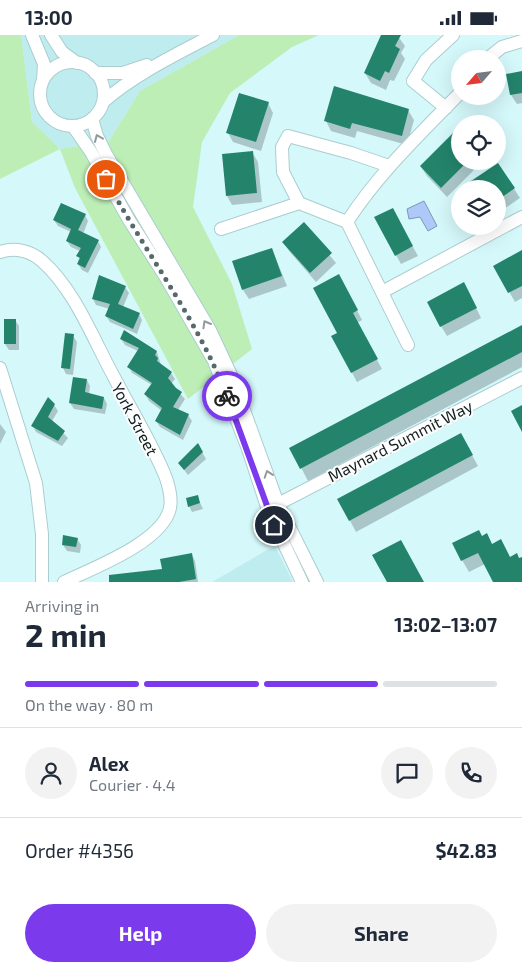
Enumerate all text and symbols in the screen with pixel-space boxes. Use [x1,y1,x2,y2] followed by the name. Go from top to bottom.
[25,6,73,29] text: 13:00
[451,50,506,105] north arrow
[451,50,506,235] map controls
[451,115,506,170] button: locate
[94,134,105,143] one-way arrow
[85,158,127,200] pin
[92,165,120,193] icon: bag
[451,180,506,235] button: layers
[202,320,212,329] one-way arrow
[202,371,252,421] courier
[108,379,163,458] street label: York Street
[213,382,241,410] icon: bike
[324,396,476,485] street label: Maynard Summit Way
[264,470,274,479] one-way arrow
[253,504,295,546] pin
[260,511,288,539] icon: home
[25,596,99,615] text: Arriving in
[394,613,497,636] text: 13:02–13:07
[25,615,107,653] text: 2 min
[25,695,153,714] text: On the way · 80 m
[25,747,77,799] button: person
[381,747,433,799] button: chat
[445,747,497,799] button: phone
[89,752,129,775] text: Alex
[89,775,176,794] text: Courier · 4.4
[25,839,134,862] text: Order #4356
[436,839,497,862] text: $42.83
[25,904,256,962] button: Help
[266,904,497,962] button: Share

